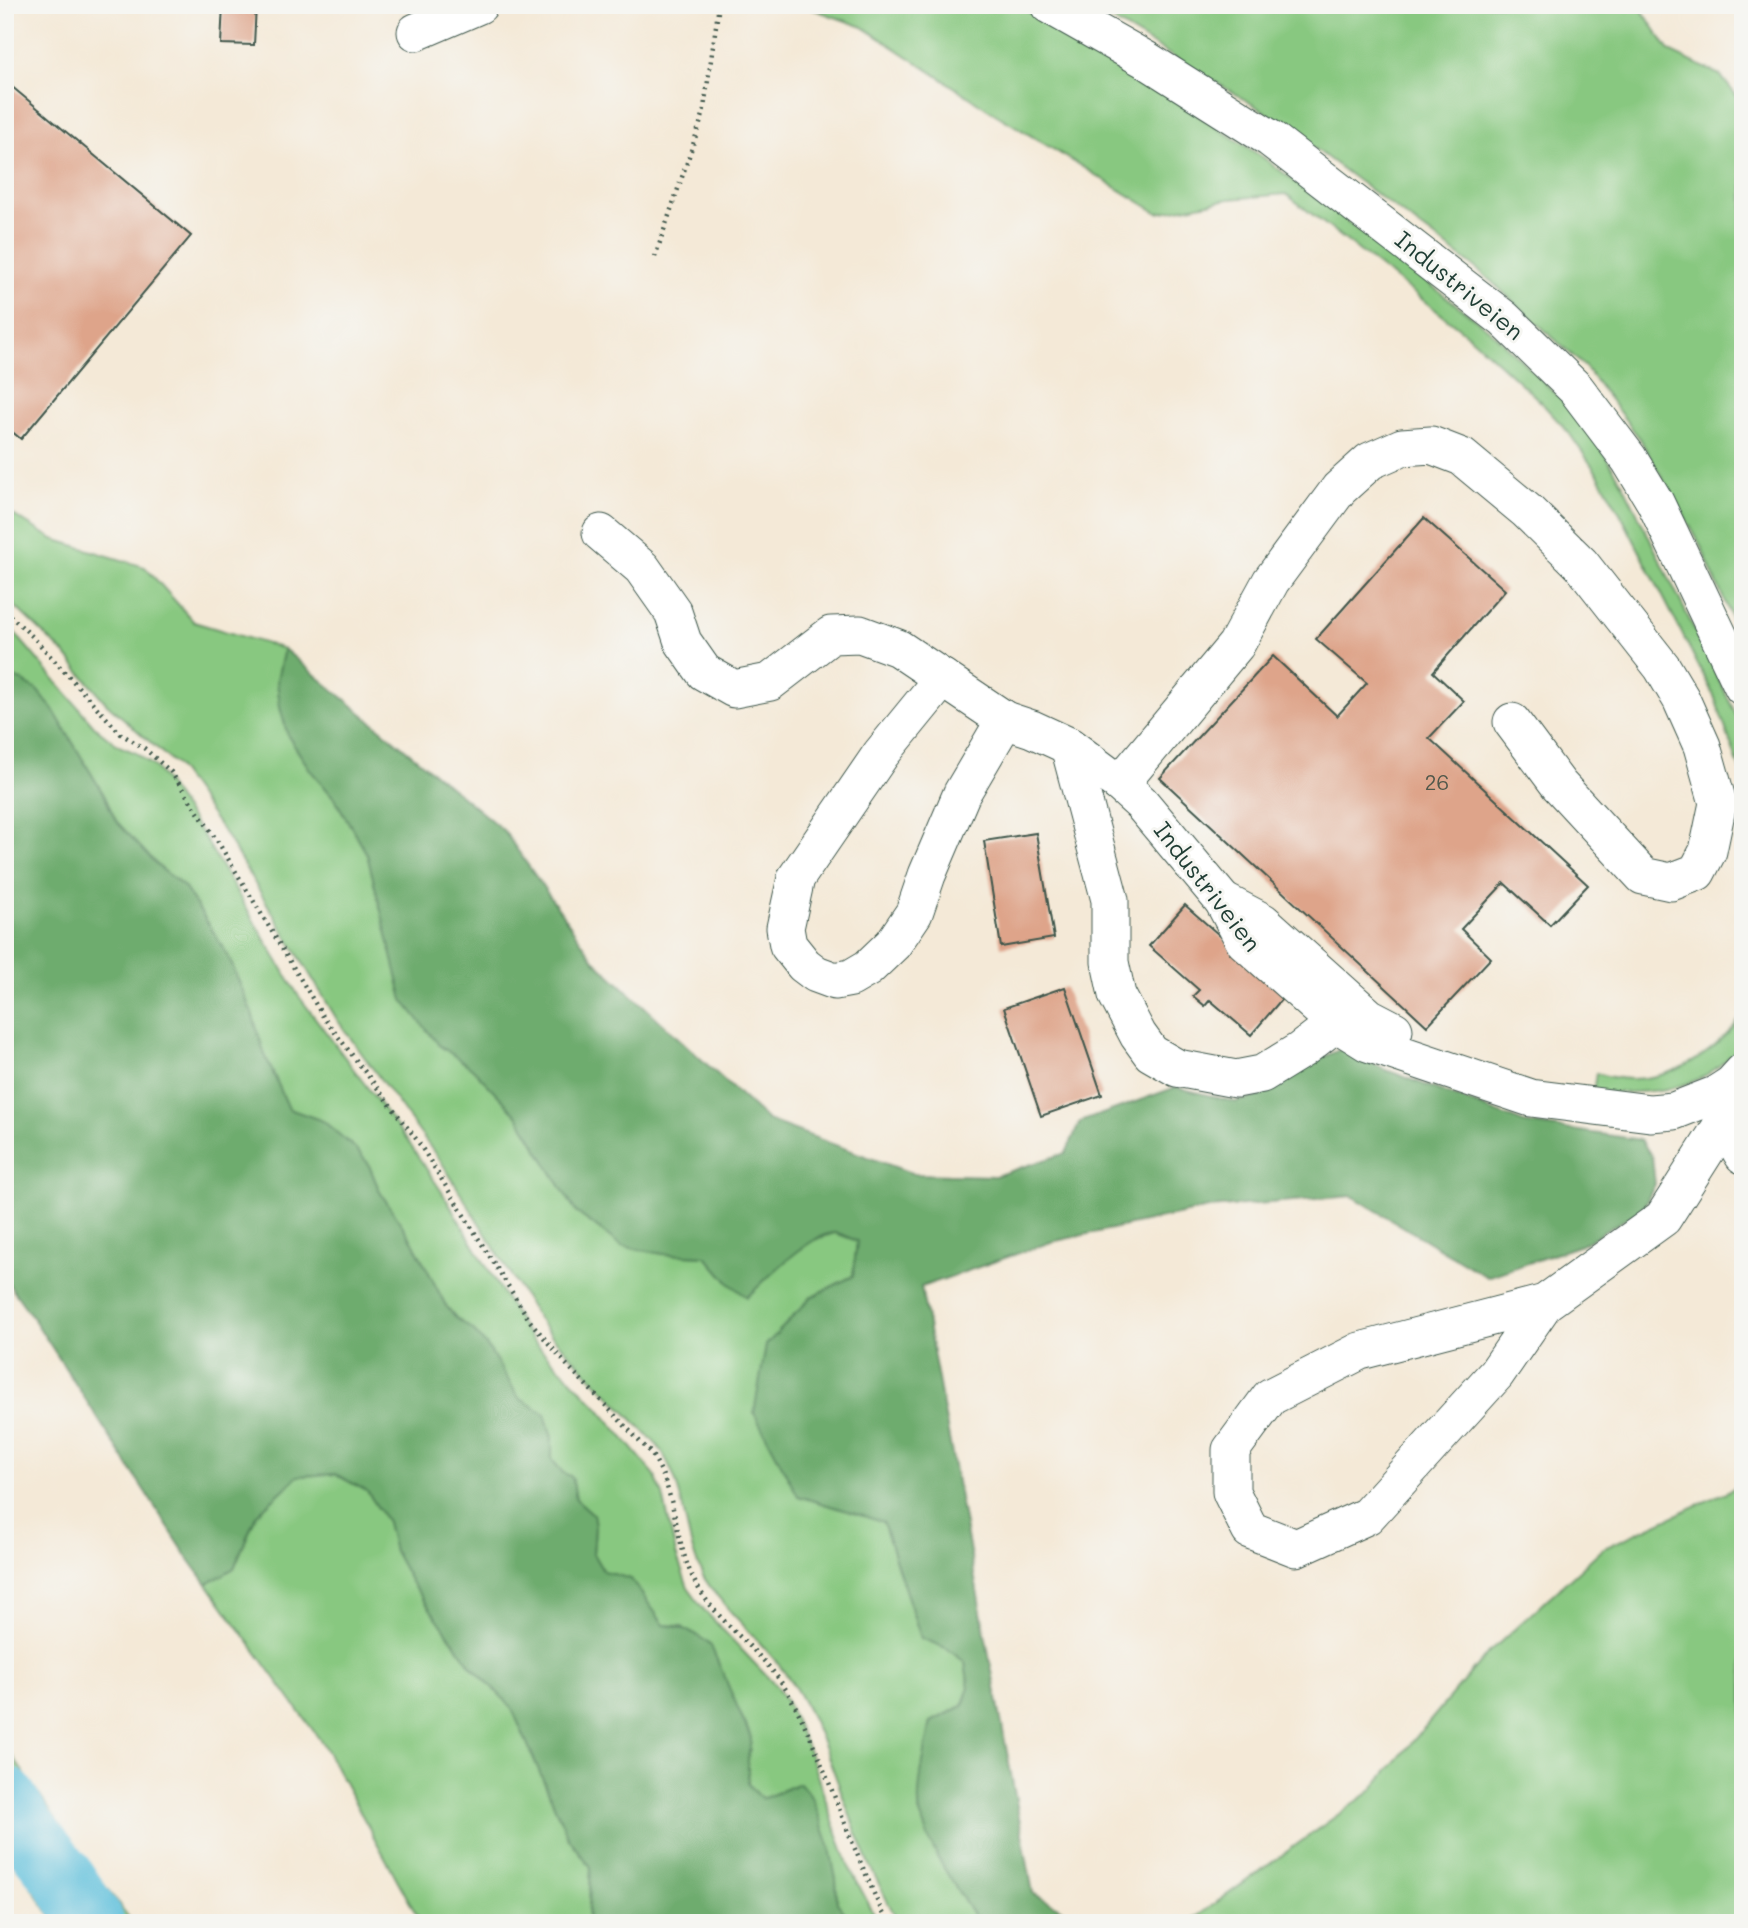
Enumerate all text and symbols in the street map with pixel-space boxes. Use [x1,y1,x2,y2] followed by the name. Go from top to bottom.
[1389,223,1531,346] street label: Industriveien
[1425,768,1449,795] house number: 26
[1148,815,1269,957] street label: Industriveien

